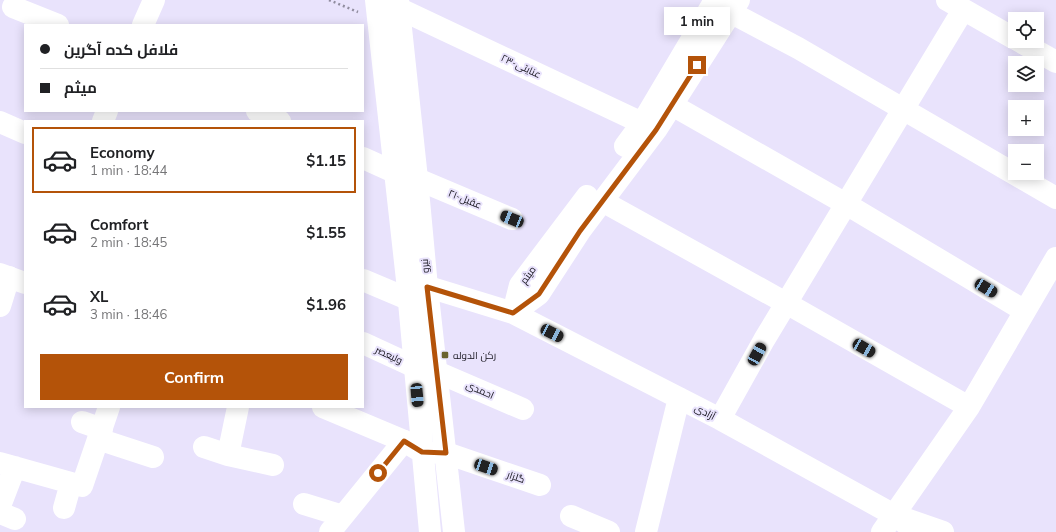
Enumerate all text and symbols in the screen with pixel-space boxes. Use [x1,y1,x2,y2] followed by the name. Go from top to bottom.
[664,7,730,35] callout: 1 min
[1008,12,1044,180] map controls
[1008,12,1044,48] button: locate
[680,13,714,29] text: 1 min
[64,40,178,59] text: فلافل کده آگرین
[499,51,543,81] street label: ۲۳-عنایتی
[688,56,706,74] route end
[1008,56,1044,92] button: layers
[64,78,97,97] text: میثم
[1008,100,1044,136] button: +
[42,142,78,178] icon: car
[90,143,155,162] text: Economy
[1008,144,1044,180] button: −
[306,151,346,170] text: $1.15
[90,162,167,178] text: 1 min · 18:44
[446,186,484,212] street label: ۲۱-عقیل
[499,209,525,229] car
[42,214,78,250] icon: car
[90,215,148,234] text: Comfort
[306,223,346,242] text: $1.55
[90,234,167,250] text: 2 min · 18:45
[418,258,432,274] street label: نیرو
[517,264,540,287] street label: میثم
[973,277,999,299] car
[42,286,78,322] icon: car
[90,287,108,306] text: XL
[306,295,346,314] text: $1.96
[90,306,167,322] text: 3 min · 18:46
[539,322,565,344] car
[851,337,877,359] car
[746,341,768,367] car
[372,343,405,367] street label: ولیعصر
[453,349,496,362] place label: رکن الدوله
[440,350,450,360] marker: رکن الدوله
[40,354,348,400] button: Confirm
[464,378,496,402] street label: احمدی
[410,383,424,407] car
[692,401,718,423] street label: آزادی
[473,457,499,477] car
[369,464,387,482] route start
[504,468,527,486] street label: گلزار

